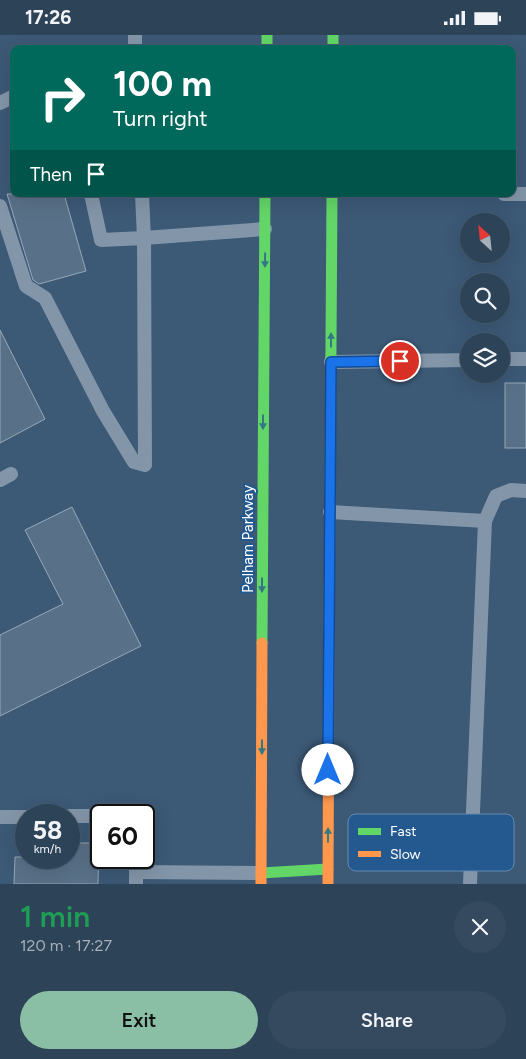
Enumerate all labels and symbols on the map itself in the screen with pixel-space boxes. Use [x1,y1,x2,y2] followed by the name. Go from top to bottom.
[460,213,510,263] north arrow
[261,252,269,268] one-way arrow
[327,332,335,348] one-way arrow
[379,340,421,382] pin
[259,415,267,431] one-way arrow
[239,485,257,593] street label: Pelham Parkway
[258,577,266,593] one-way arrow
[258,740,266,756] one-way arrow
[301,743,353,795] position arrow
[90,804,155,869] speed limit sign: 60
[348,814,514,871] legend
[390,823,416,840] text: Fast
[324,827,332,843] one-way arrow
[390,846,421,863] text: Slow

